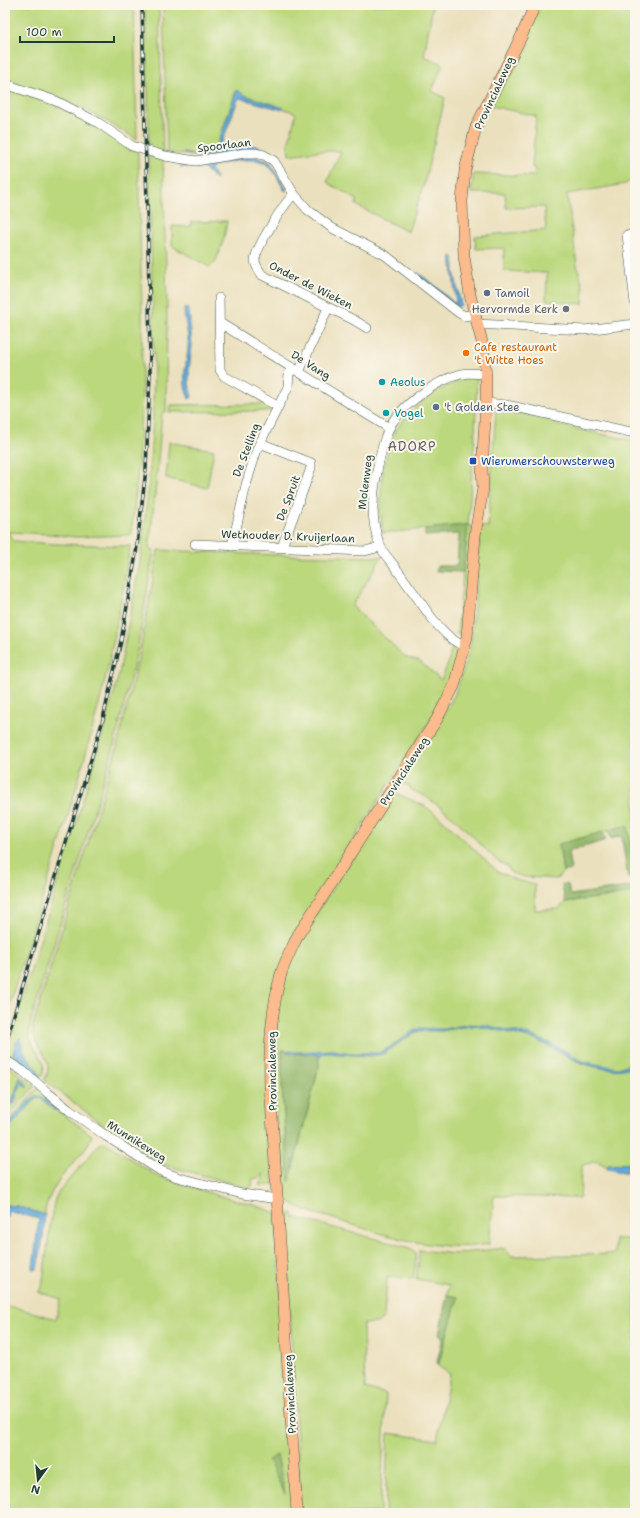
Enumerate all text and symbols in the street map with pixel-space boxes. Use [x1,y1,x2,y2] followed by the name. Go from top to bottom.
[20,18,114,44] scale bar
[26,24,62,40] text: 100 m
[471,54,518,132] street label: Provincialeweg
[196,135,252,156] street label: Spoorlaan
[267,258,355,313] street label: Onder de Wieken
[495,286,530,301] place label: Tamoil
[482,288,492,298] marker: Tamoil
[472,302,558,317] place label: Hervormde Kerk
[561,304,571,314] marker: Hervormde Kerk
[474,340,557,368] place label: Cafe restaurant 't Witte Hoes
[288,347,333,384] street label: De Vang
[461,348,471,358] marker: Cafe restaurant 't Witte Hoes
[390,375,426,390] place label: Aeolus
[377,377,387,387] marker: Aeolus
[444,400,520,415] place label: 't Golden Stee
[431,402,441,412] marker: 't Golden Stee
[394,406,424,421] place label: Vogel
[381,408,391,418] marker: Vogel
[229,421,264,479] street label: De Stelling
[388,438,436,455] district label: ADORP
[355,453,376,510] street label: Molenweg
[481,454,615,469] place label: Wierumerschouwsterweg
[468,456,478,466] marker: Wierumerschouwsterweg
[273,473,304,523] street label: De Spruit
[221,527,355,546] street label: Wethouder D. Kruijerlaan
[377,734,432,809] street label: Provincialeweg
[264,1031,281,1111] street label: Provincialeweg
[104,1117,169,1166] street label: Munnikeweg
[281,1354,300,1434] street label: Provincialeweg
[18,1460,58,1500] north arrow
[29,1481,42,1498] text: N

